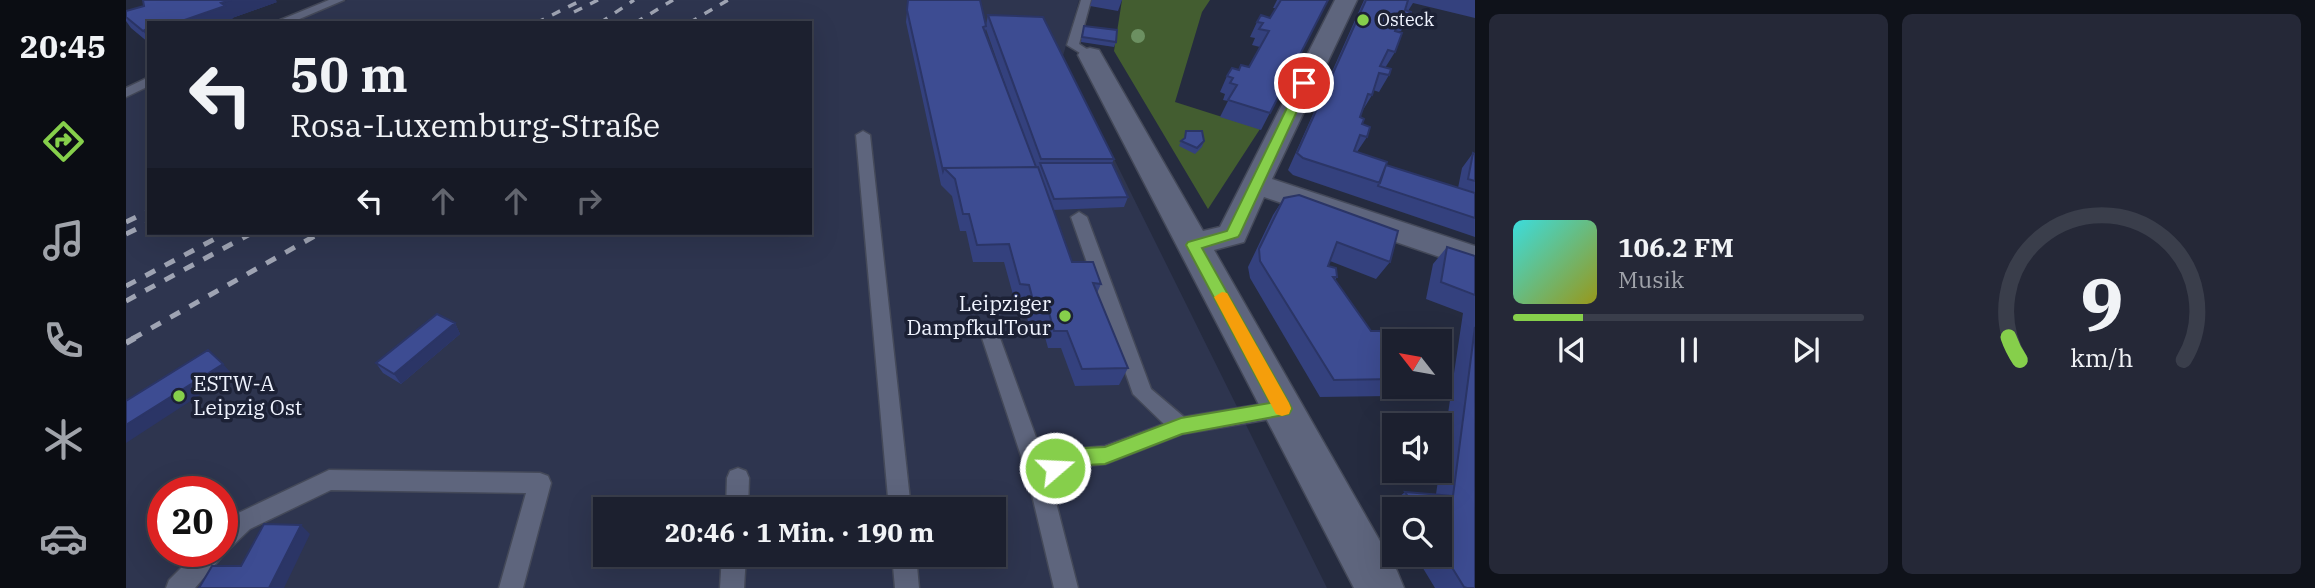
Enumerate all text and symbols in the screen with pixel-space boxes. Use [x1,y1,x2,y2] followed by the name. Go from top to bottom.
[1377,8,1435,31] place label: Osteck
[1355,12,1371,28] marker: Osteck
[20,25,106,67] text: 20:45
[290,42,408,105] text: 50 m
[175,49,266,140] icon: left
[1274,53,1334,113] pin
[1285,64,1323,102] icon: arrive
[290,104,660,146] text: Rosa-Luxemburg-Straße
[39,117,88,166] icon: directions
[351,182,389,220] icon: left
[424,182,462,220] icon: ahead
[497,182,535,220] icon: ahead
[570,182,608,220] icon: right
[39,216,88,265] icon: music
[1618,230,1734,264] text: 106.2 FM
[2080,255,2123,350] text: 9
[1618,264,1684,294] text: Musik
[906,289,1052,341] place label: Leipziger DampfkulTour
[1057,308,1073,324] marker: Leipziger DampfkulTour
[39,316,88,365] icon: phone
[1382,329,1452,399] north arrow
[1382,329,1452,567] map controls
[1553,331,1591,369] icon: previous
[1670,331,1708,369] icon: pause
[1787,331,1825,369] icon: next
[2070,341,2133,374] text: km/h
[193,369,302,421] place label: ESTW-A Leipzig Ost
[171,388,187,404] marker: ESTW-A Leipzig Ost
[1382,413,1452,483] button: sound
[39,415,88,464] icon: climate
[1018,431,1092,505] position arrow
[147,476,238,567] speed limit sign: 20
[1382,497,1452,567] button: search
[39,514,88,563] icon: car
[665,515,934,549] text: 20:46 · 1 Min. · 190 m

